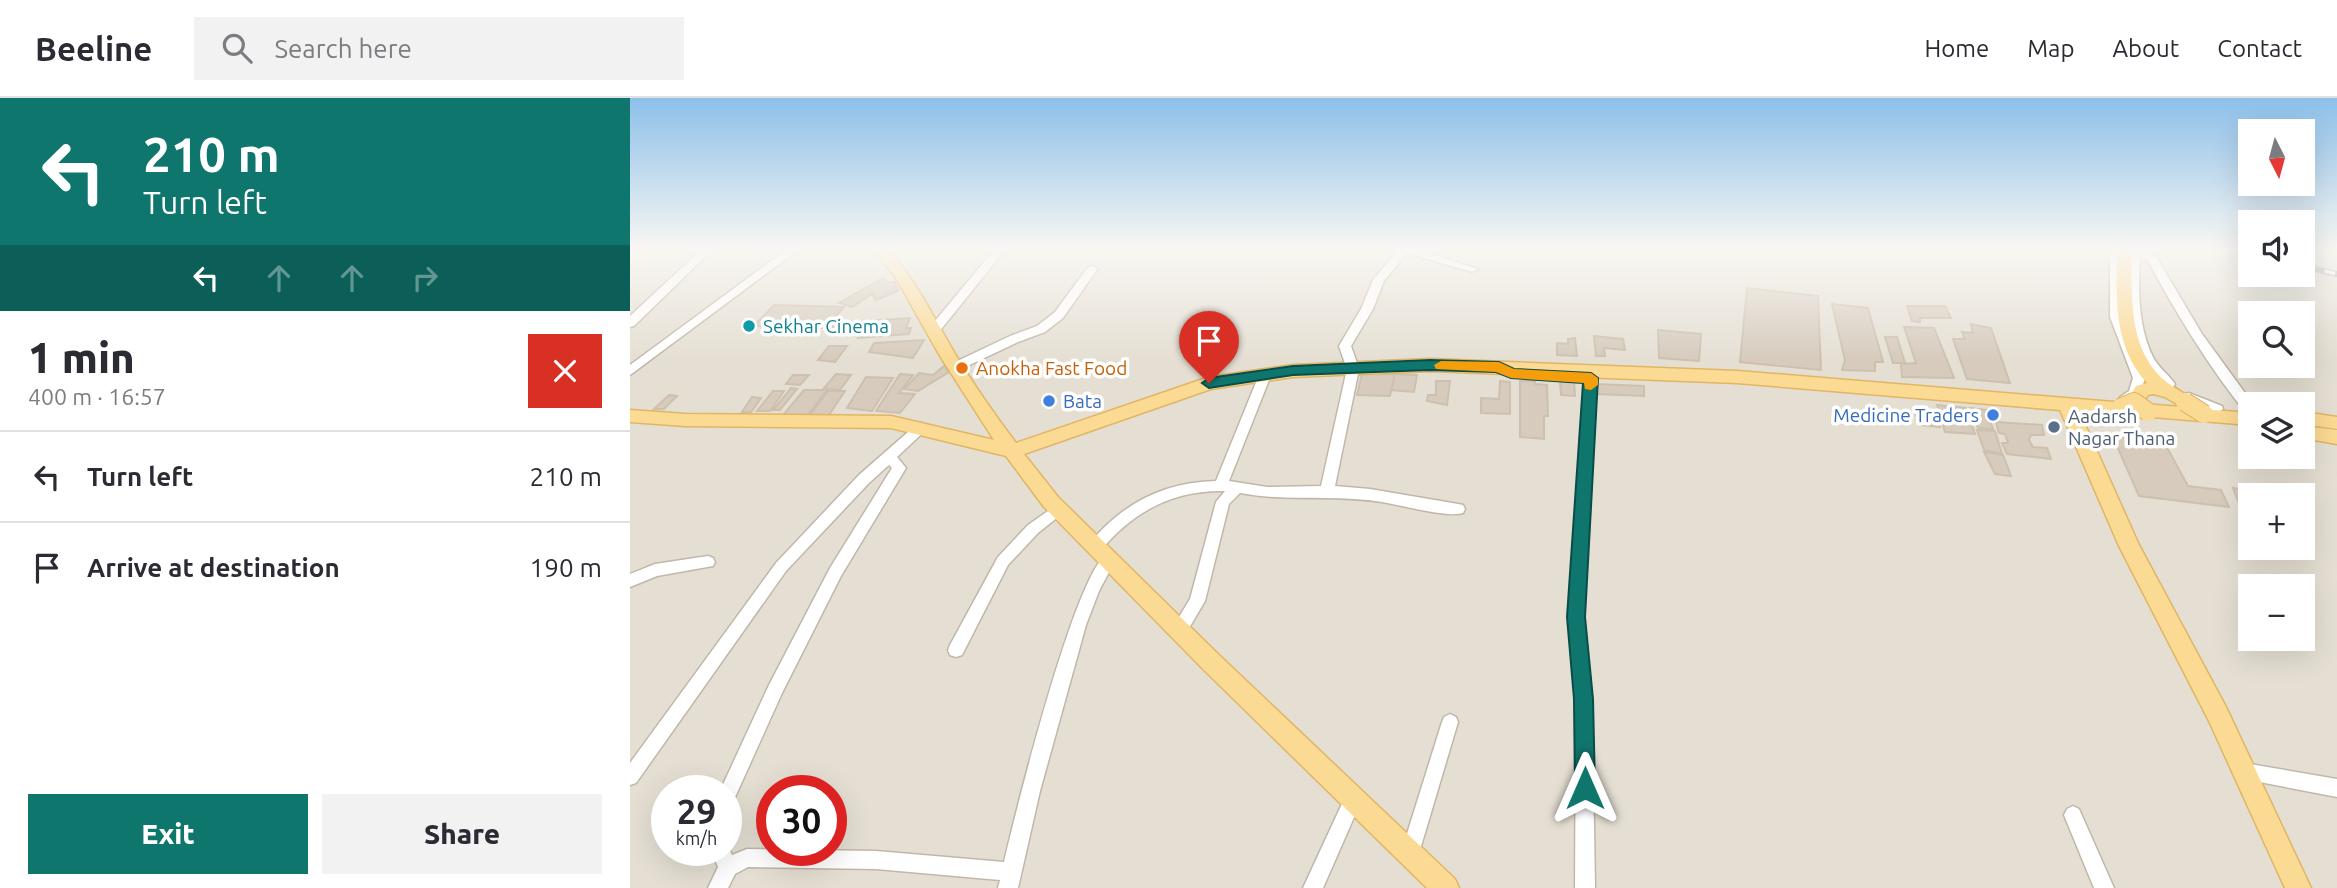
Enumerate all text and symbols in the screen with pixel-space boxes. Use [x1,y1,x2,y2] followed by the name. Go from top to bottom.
[194,17,684,80] search box
[218,29,256,67] icon: search
[35,30,152,67] text: Beeline
[274,34,412,63] text: Search here
[1924,35,1989,62] text: Home
[2027,35,2074,62] text: Map
[2112,35,2179,62] text: About
[2217,35,2302,62] text: Contact
[2238,119,2315,196] north arrow
[2238,119,2315,651] map controls
[28,126,119,217] icon: left
[143,126,280,181] text: 210 m
[143,184,267,220] text: Turn left
[2238,210,2315,287] button: sound
[187,259,225,297] icon: left
[260,259,298,297] icon: ahead
[333,259,371,297] icon: ahead
[406,259,444,297] icon: right
[2238,301,2315,378] button: search
[1179,311,1239,383] pin
[763,315,889,337] place label: Sekhar Cinema
[741,318,757,334] marker: Sekhar Cinema
[1190,322,1228,360] icon: arrive
[28,334,135,381] text: 1 min
[528,334,602,408] button: close
[976,357,1127,379] place label: Anokha Fast Food
[954,360,970,376] marker: Anokha Fast Food
[28,384,166,409] text: 400 m · 16:57
[1063,390,1102,412] place label: Bata
[2238,392,2315,469] button: layers
[1041,393,1057,409] marker: Bata
[1833,404,1979,426] place label: Medicine Traders
[2068,405,2175,449] place label: Aadarsh Nagar Thana
[1985,407,2001,423] marker: Medicine Traders
[2046,419,2062,435] marker: Aadarsh Nagar Thana
[28,458,66,496] icon: left
[87,462,193,491] text: Turn left
[530,462,602,491] text: 210 m
[2238,483,2315,560] button: +
[28,549,66,587] icon: arrive
[87,553,340,582] text: Arrive at destination
[530,553,602,582] text: 190 m
[2238,574,2315,651] button: −
[1548,751,1622,825] position arrow
[756,775,847,866] speed limit sign: 30
[677,791,716,831] text: 29
[28,794,308,874] button: Exit
[322,794,602,874] button: Share
[676,828,717,848] text: km/h

